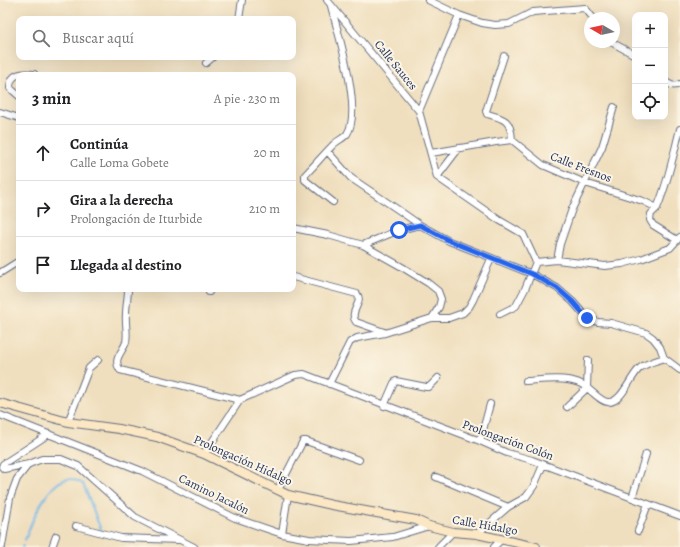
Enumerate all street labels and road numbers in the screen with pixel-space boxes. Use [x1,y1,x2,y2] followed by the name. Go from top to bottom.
[371,37,421,93] street label: Calle Sauces
[548,148,614,186] street label: Calle Fresnos
[460,416,556,464] street label: Prolongación Colón
[191,431,295,489] street label: Prolongación Hidalgo
[176,470,252,518] street label: Camino Jacalón
[451,511,519,539] street label: Calle Hidalgo

